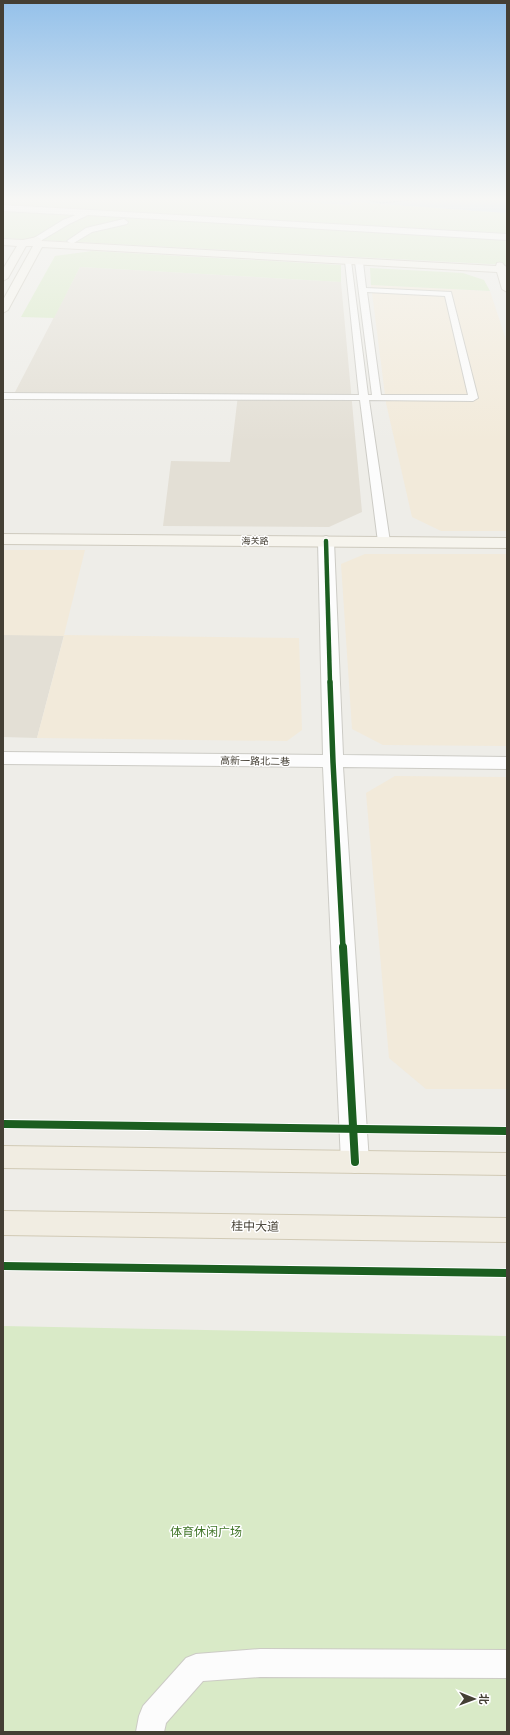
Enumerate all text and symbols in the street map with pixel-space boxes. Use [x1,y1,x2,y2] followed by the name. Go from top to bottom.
[241,535,269,547] street label: 海关路
[220,753,290,769] street label: 高新一路北二巷
[231,1217,279,1235] street label: 桂中大道
[170,1523,242,1540] park label: 体育休闲广场
[454,1679,494,1719] north arrow
[476,1694,492,1705] text: 北

